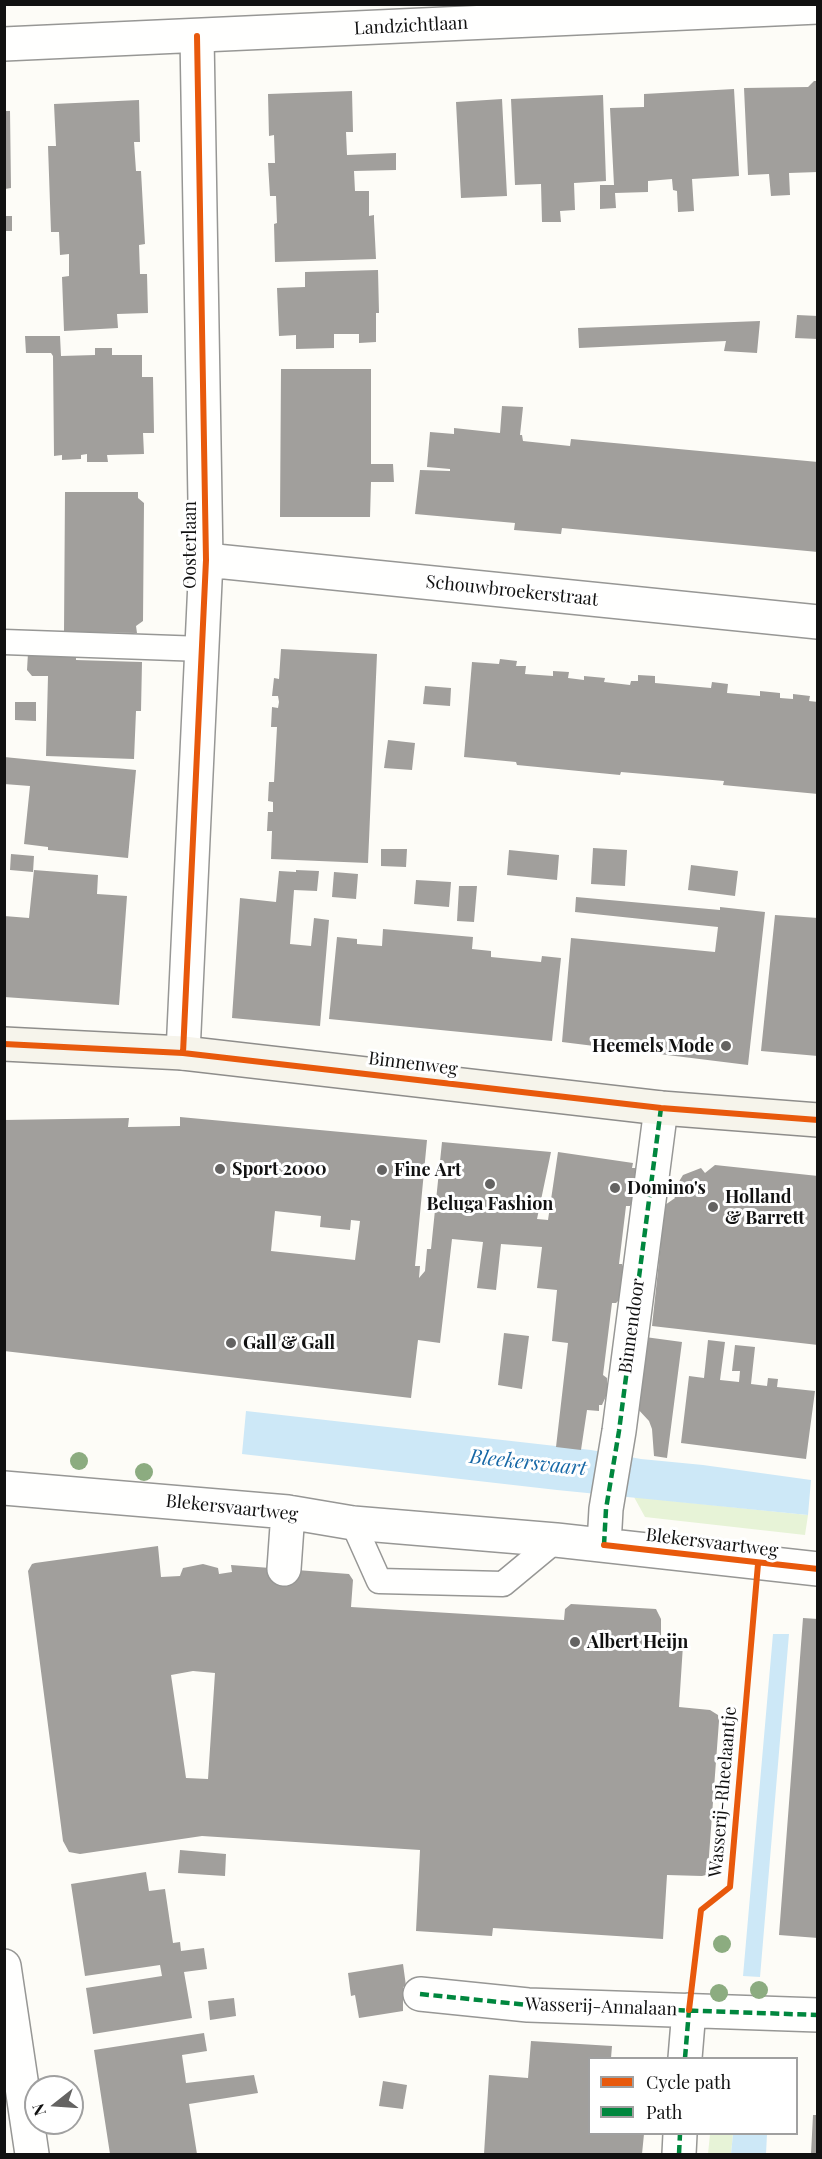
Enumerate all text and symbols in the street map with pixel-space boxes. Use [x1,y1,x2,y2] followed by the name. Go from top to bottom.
[353,12,469,40] street label: Landzichtlaan
[179,501,201,589] street label: Oosterlaan
[425,571,599,611] street label: Schouwbroekerstraat
[592,1035,714,1057] place label: Heemels Mode
[719,1039,733,1053] marker: Heemels Mode
[367,1048,459,1080] street label: Binnenweg
[232,1158,327,1180] place label: Sport 2000
[394,1159,461,1181] place label: Fine Art
[213,1162,227,1176] marker: Sport 2000
[375,1163,389,1177] marker: Fine Art
[483,1177,497,1191] marker: Beluga Fashion
[627,1177,706,1199] place label: Domino's
[608,1181,622,1195] marker: Domino's
[725,1186,805,1228] place label: Holland & Barrett
[427,1193,553,1215] place label: Beluga Fashion
[706,1200,720,1214] marker: Holland & Barrett
[615,1277,649,1375] street label: Binnendoor
[243,1332,335,1354] place label: Gall & Gall
[224,1336,238,1350] marker: Gall & Gall
[468,1445,588,1481] water label: Bleekersvaart
[165,1490,299,1526] street label: Blekersvaartweg
[645,1524,779,1562] street label: Blekersvaartweg
[587,1631,688,1653] place label: Albert Heijn
[568,1635,582,1649] marker: Albert Heijn
[705,1705,741,1879] street label: Wasserij-Rheelaantje
[525,1994,677,2020] street label: Wasserij-Annalaan
[588,2057,798,2135] legend
[646,2070,731,2094] text: Cycle path
[24,2075,84,2135] north arrow
[646,2100,682,2124] text: Path
[26,2101,50,2118] text: N

